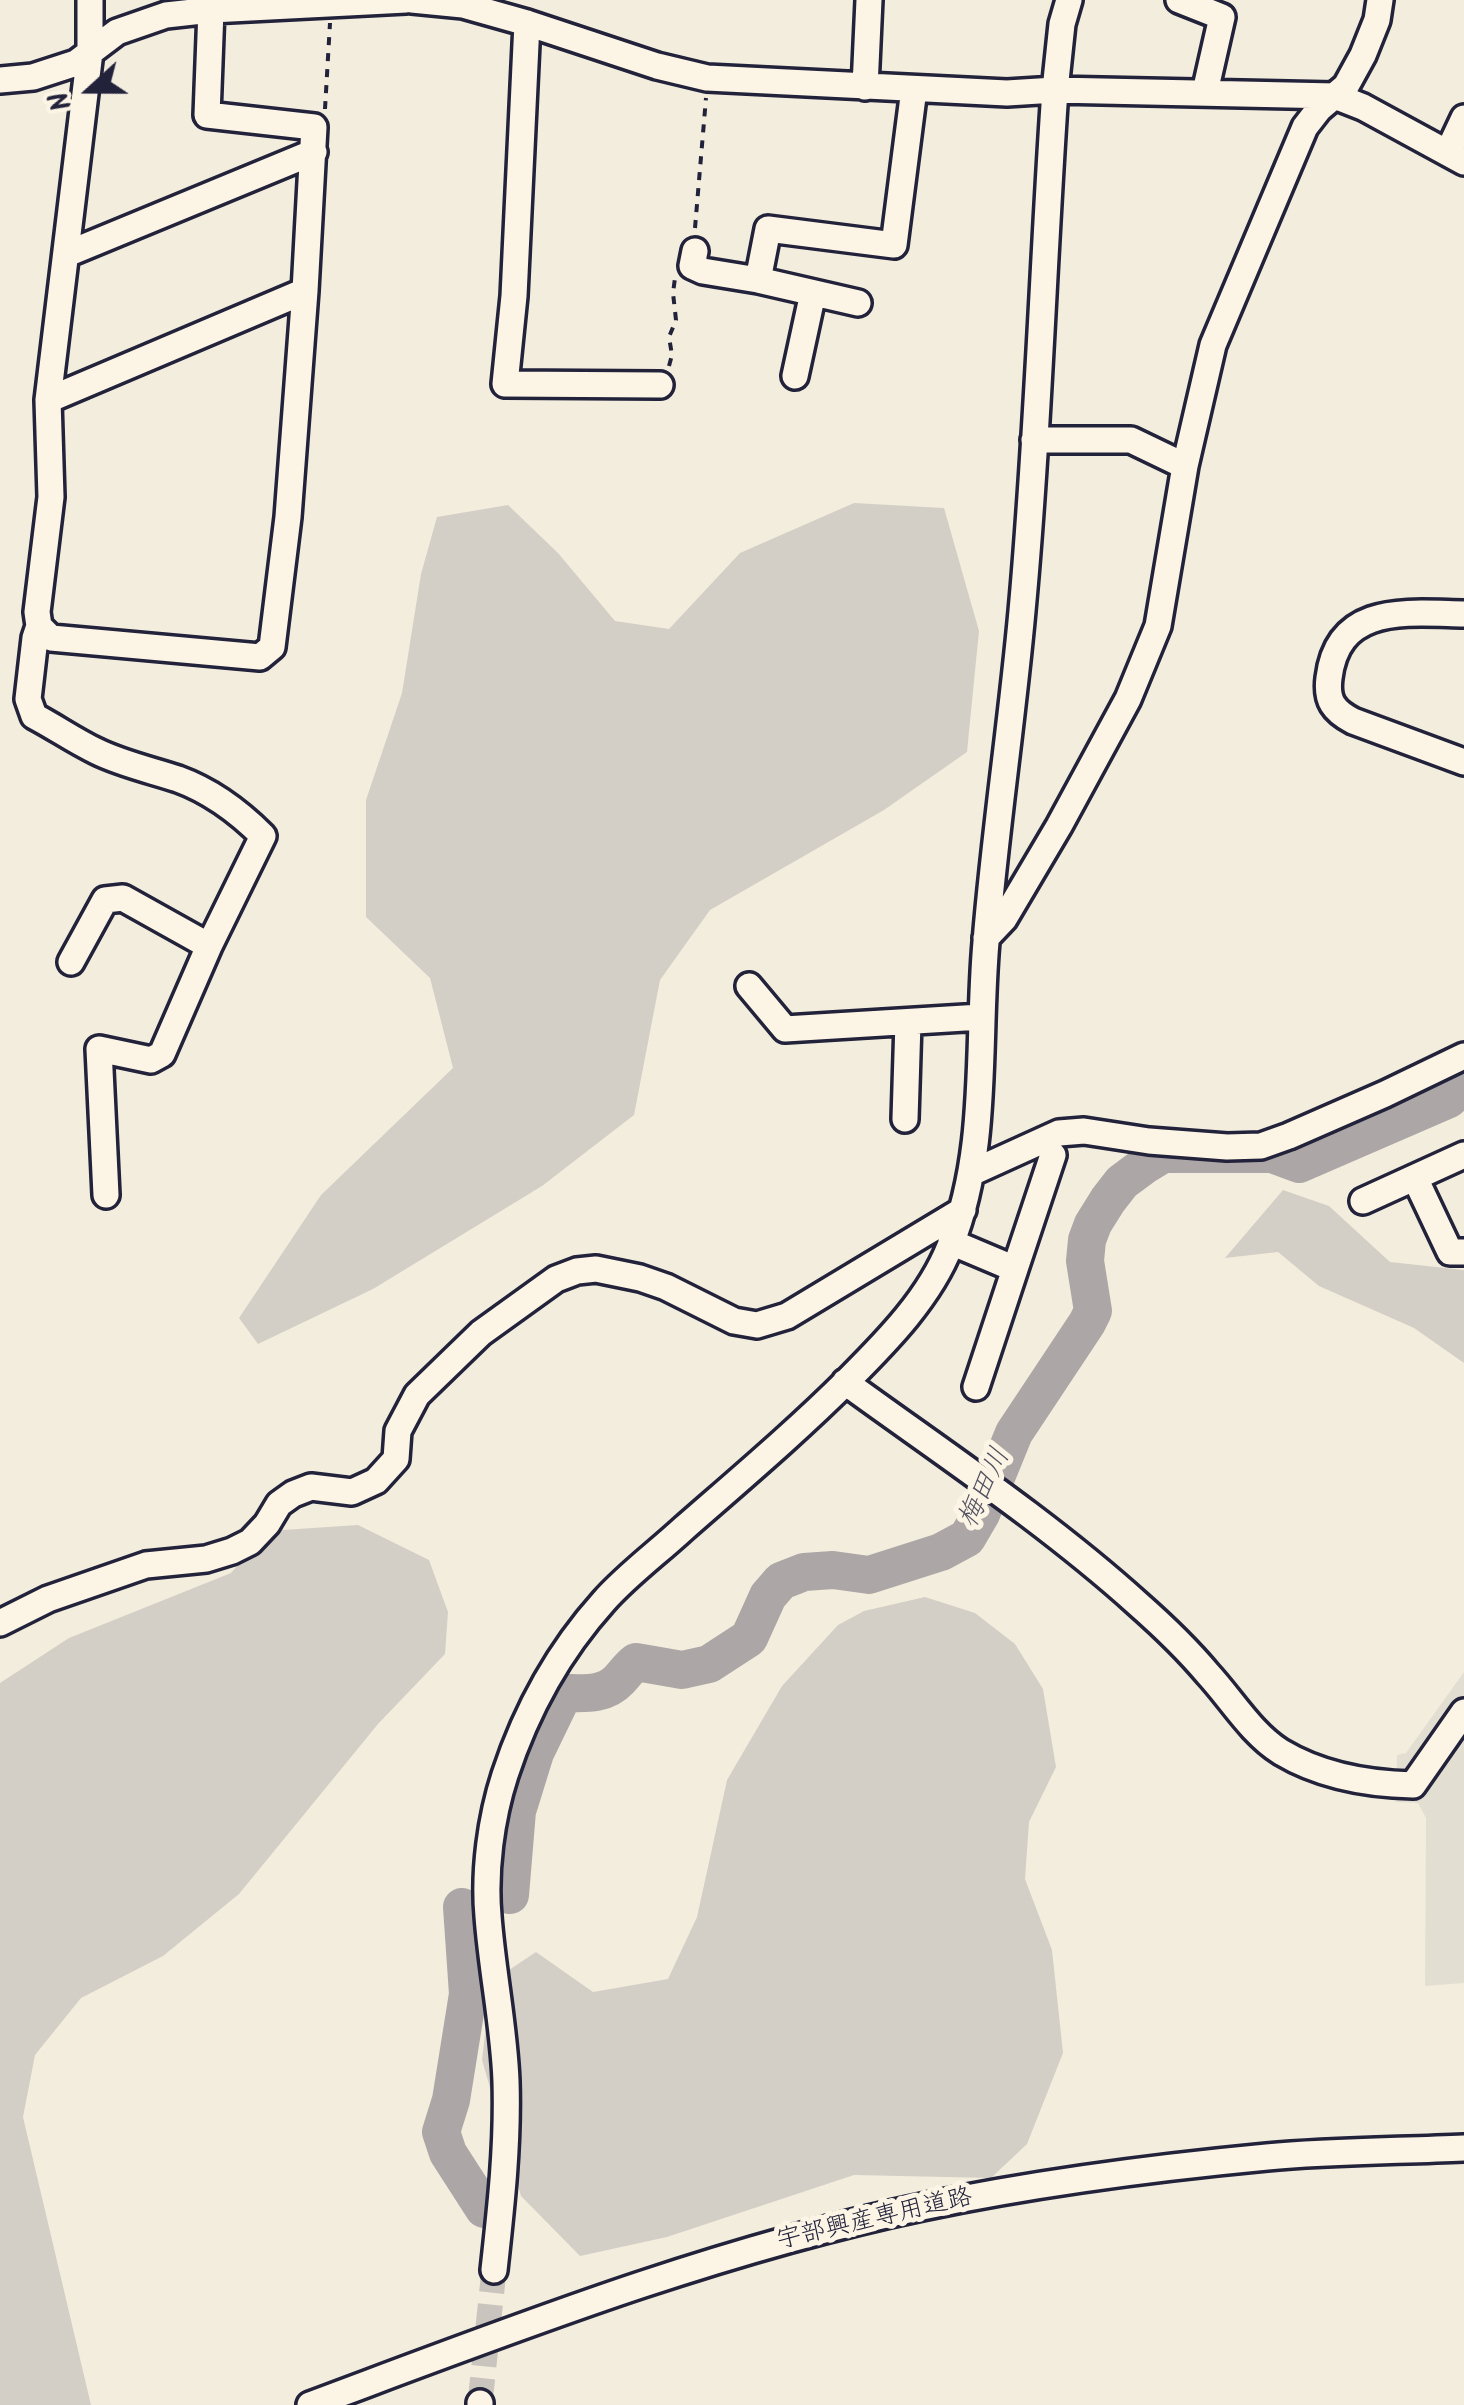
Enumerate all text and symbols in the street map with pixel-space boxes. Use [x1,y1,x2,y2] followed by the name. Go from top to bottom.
[40,40,140,140] north arrow
[37,85,86,117] text: N
[954,1444,1020,1534] water label: 梅田川
[774,2184,976,2258] street label: 宇部興産専用道路

